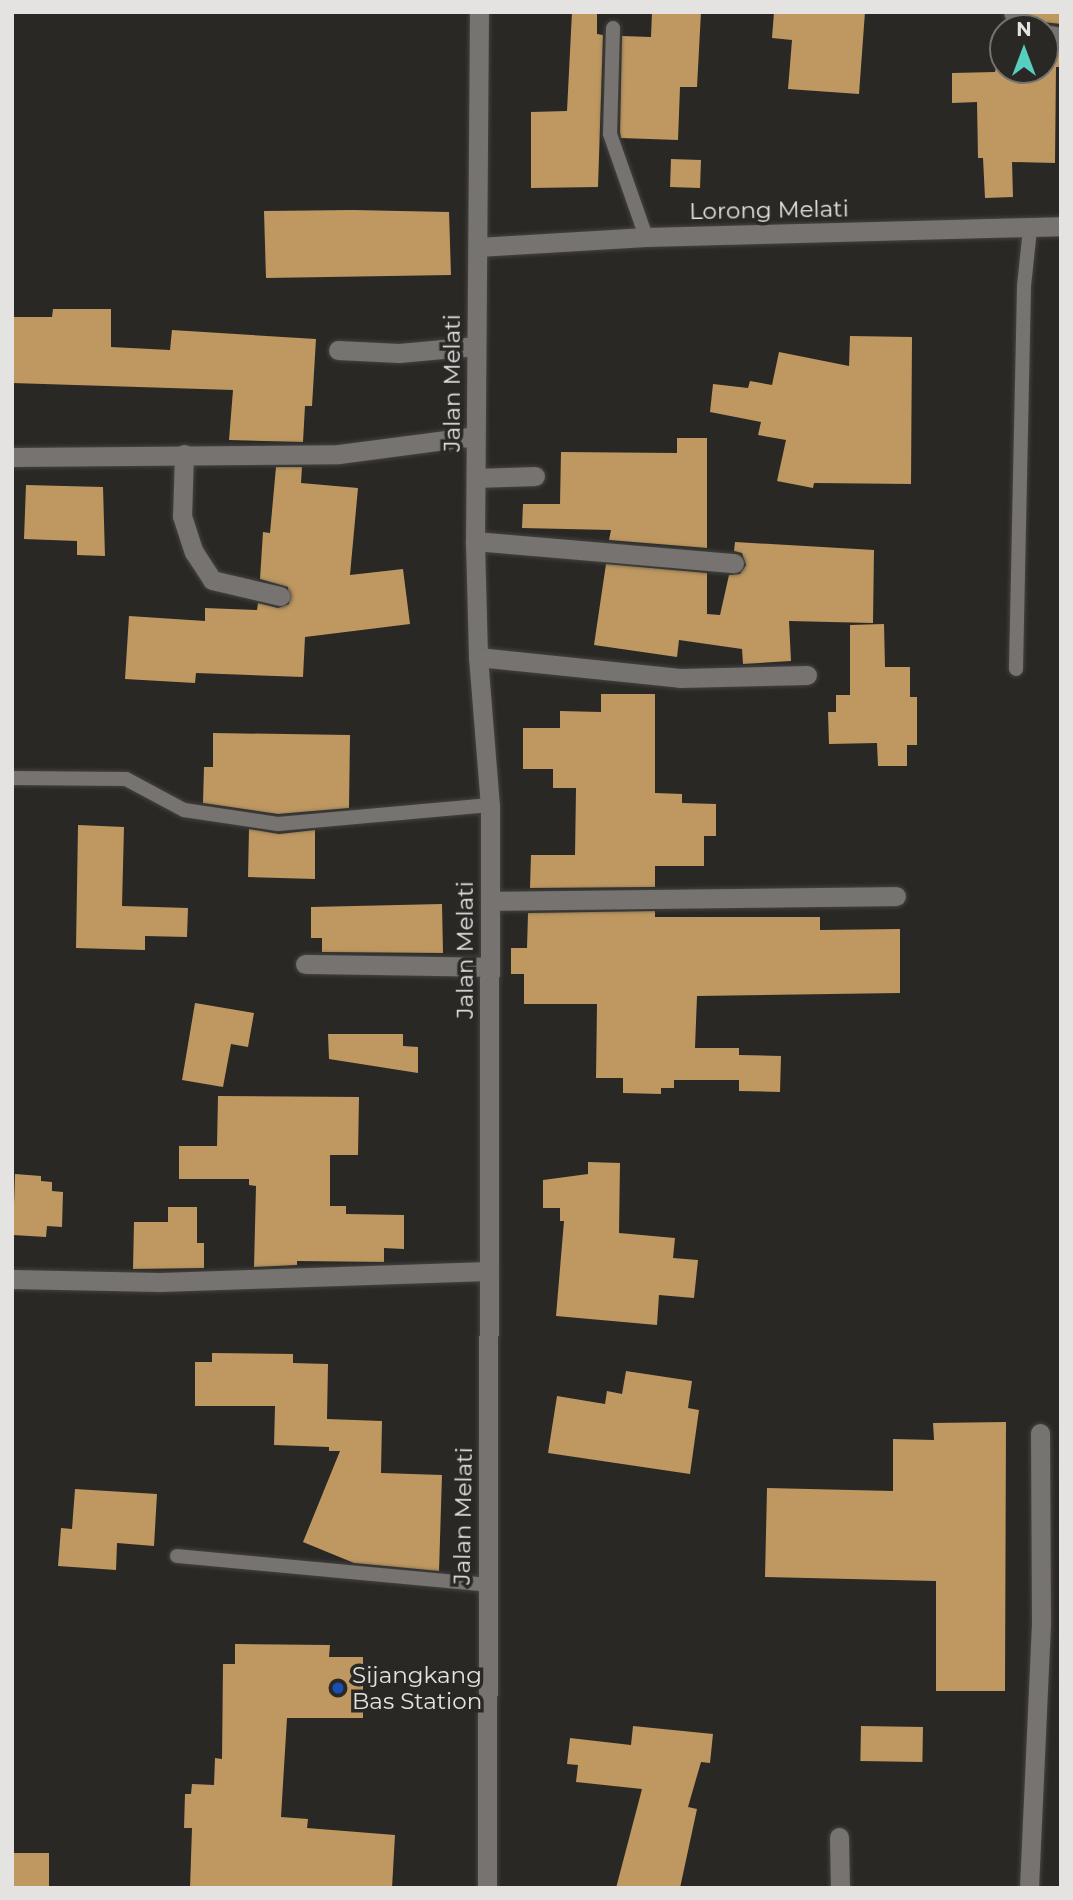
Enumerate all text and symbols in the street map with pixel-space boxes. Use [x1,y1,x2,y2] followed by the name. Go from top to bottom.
[989,14,1059,84] north arrow
[1016,18,1032,41] text: N
[689,195,849,225] street label: Lorong Melati
[438,314,466,452] street label: Jalan Melati
[451,881,479,1019] street label: Jalan Melati
[448,1447,478,1585] street label: Jalan Melati
[352,1661,482,1715] place label: Sijangkang Bas Station
[330,1680,346,1696] marker: Sijangkang Bas Station

